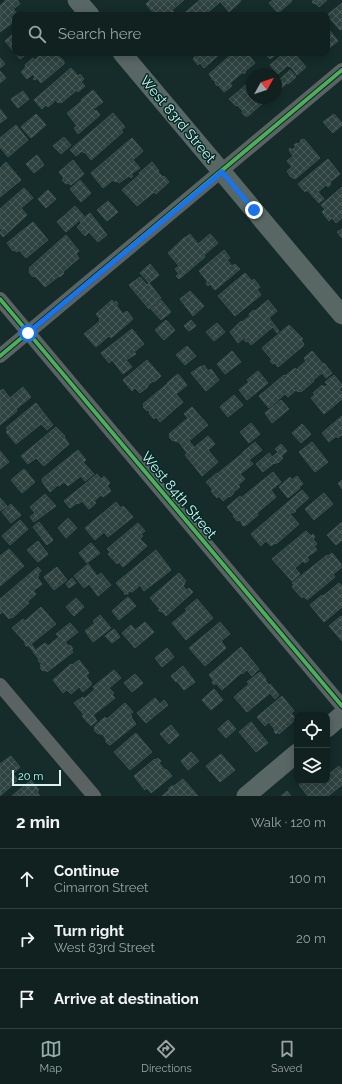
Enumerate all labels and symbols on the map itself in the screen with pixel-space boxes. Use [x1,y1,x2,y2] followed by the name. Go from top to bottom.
[246,68,282,104] north arrow
[137,72,219,166] street label: West 83rd Street
[245,201,263,219] route end
[19,324,37,342] route start
[138,448,220,542] street label: West 84th Street
[12,768,61,787] scale bar

